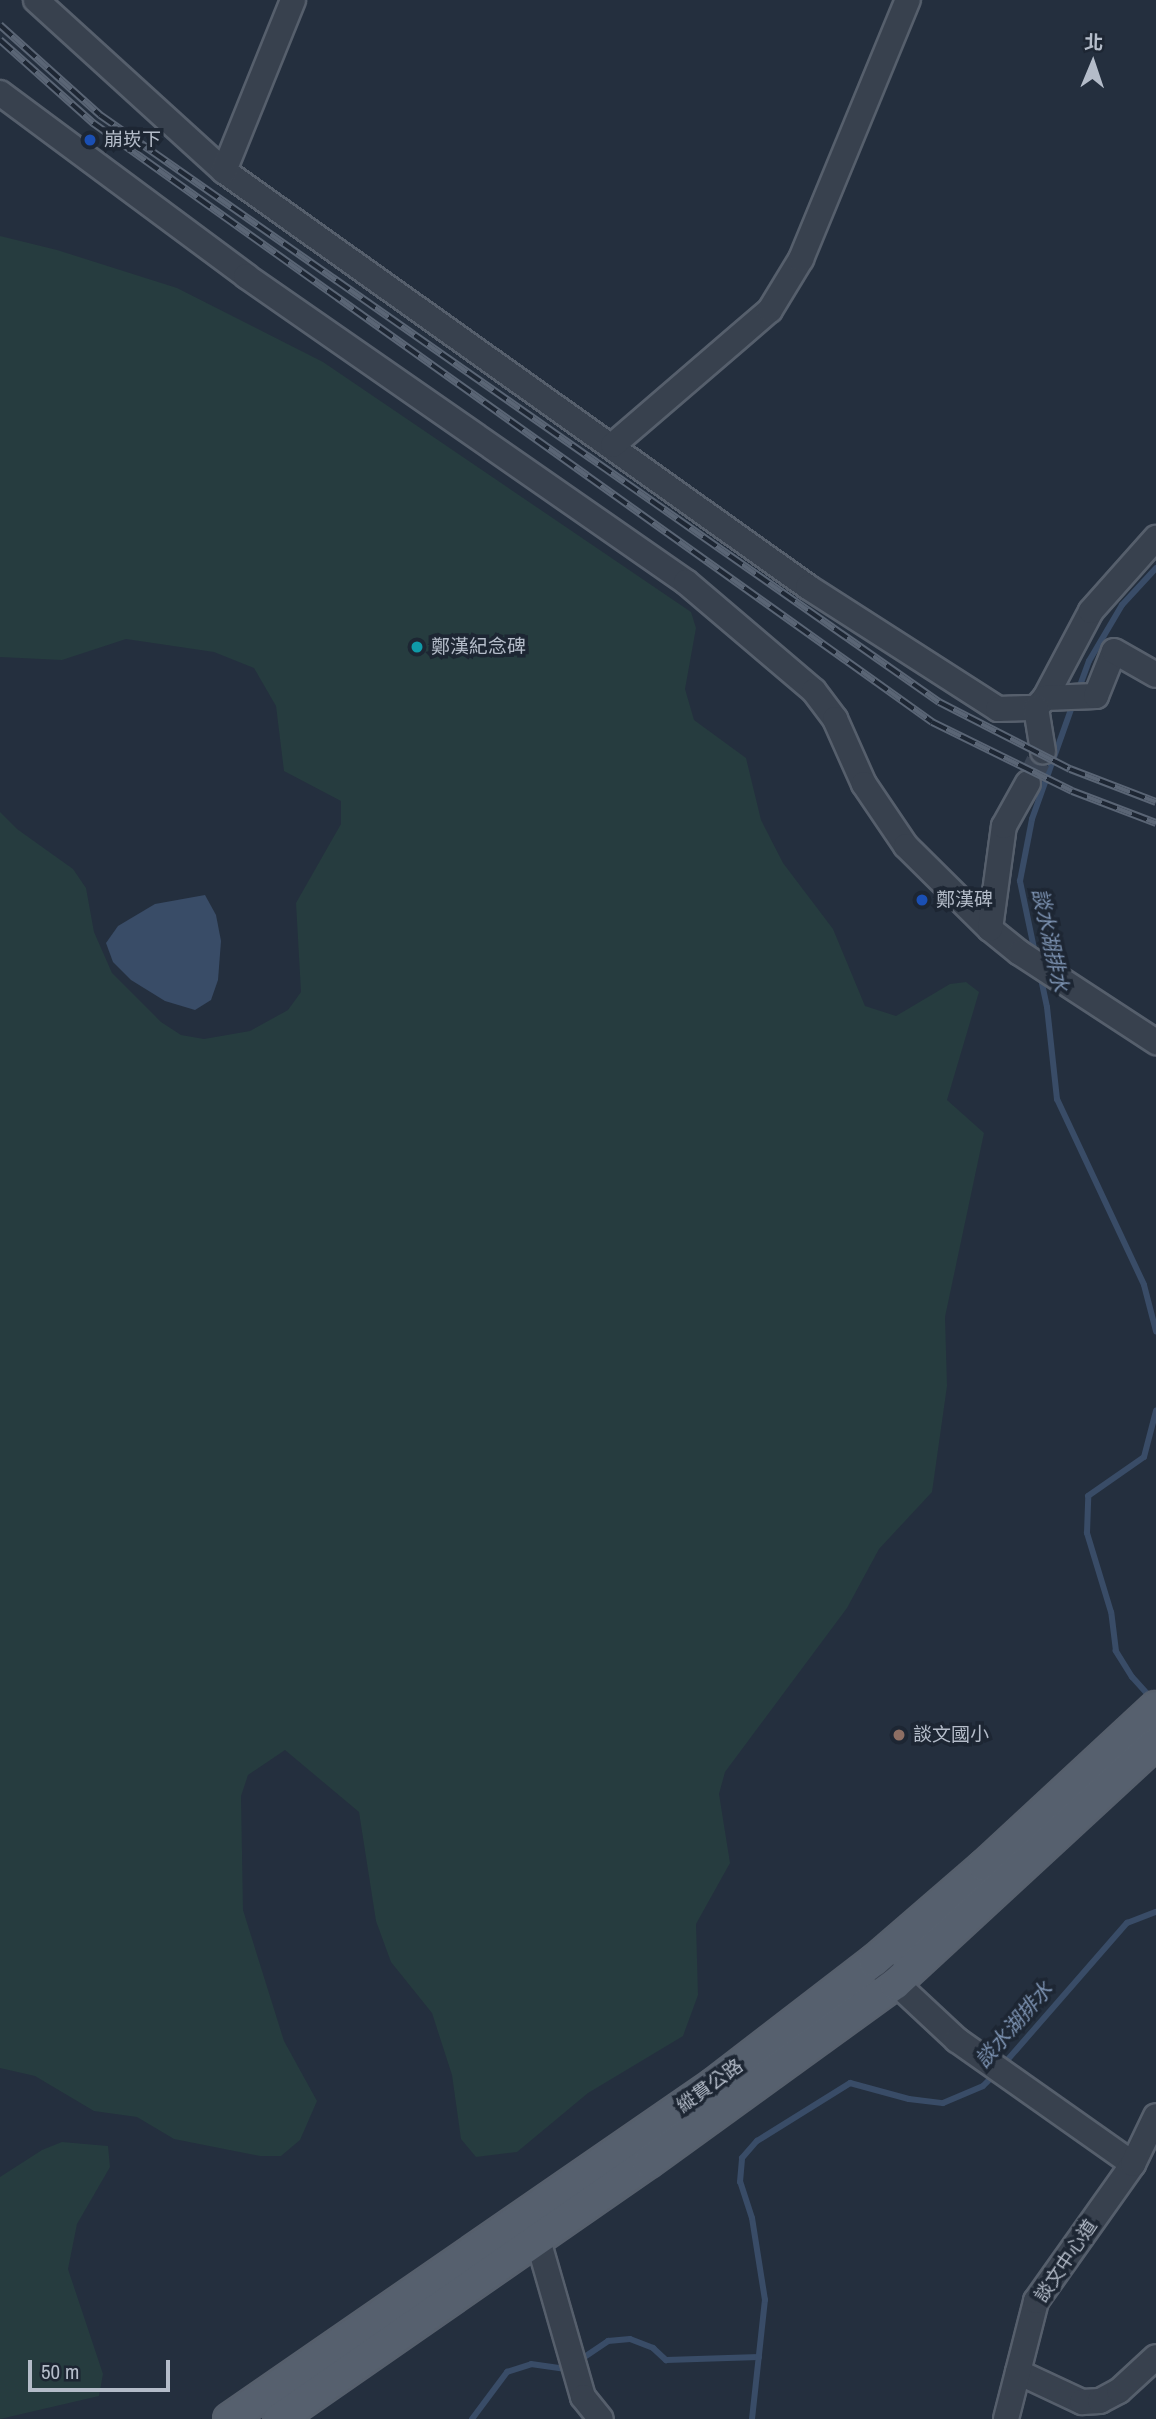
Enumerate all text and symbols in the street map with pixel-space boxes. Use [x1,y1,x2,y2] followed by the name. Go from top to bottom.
[1058,28,1128,98] north arrow
[1084,29,1104,55] text: 北
[104,129,161,151] place label: 崩崁下
[82,132,98,148] marker: 崩崁下
[431,636,526,658] place label: 鄭漢紀念碑
[409,639,425,655] marker: 鄭漢紀念碑
[1027,886,1073,994] water label: 談水湖排水
[936,889,993,911] place label: 鄭漢碑
[914,892,930,908] marker: 鄭漢碑
[913,1724,989,1746] place label: 談文國小
[891,1727,907,1743] marker: 談文國小
[970,1977,1058,2073] water label: 談水湖排水
[673,2054,747,2118] street label: 縱貫公路
[1030,2215,1102,2307] street label: 談文中心道
[32,2346,173,2390] scale bar
[41,2357,79,2386] text: 50 m

